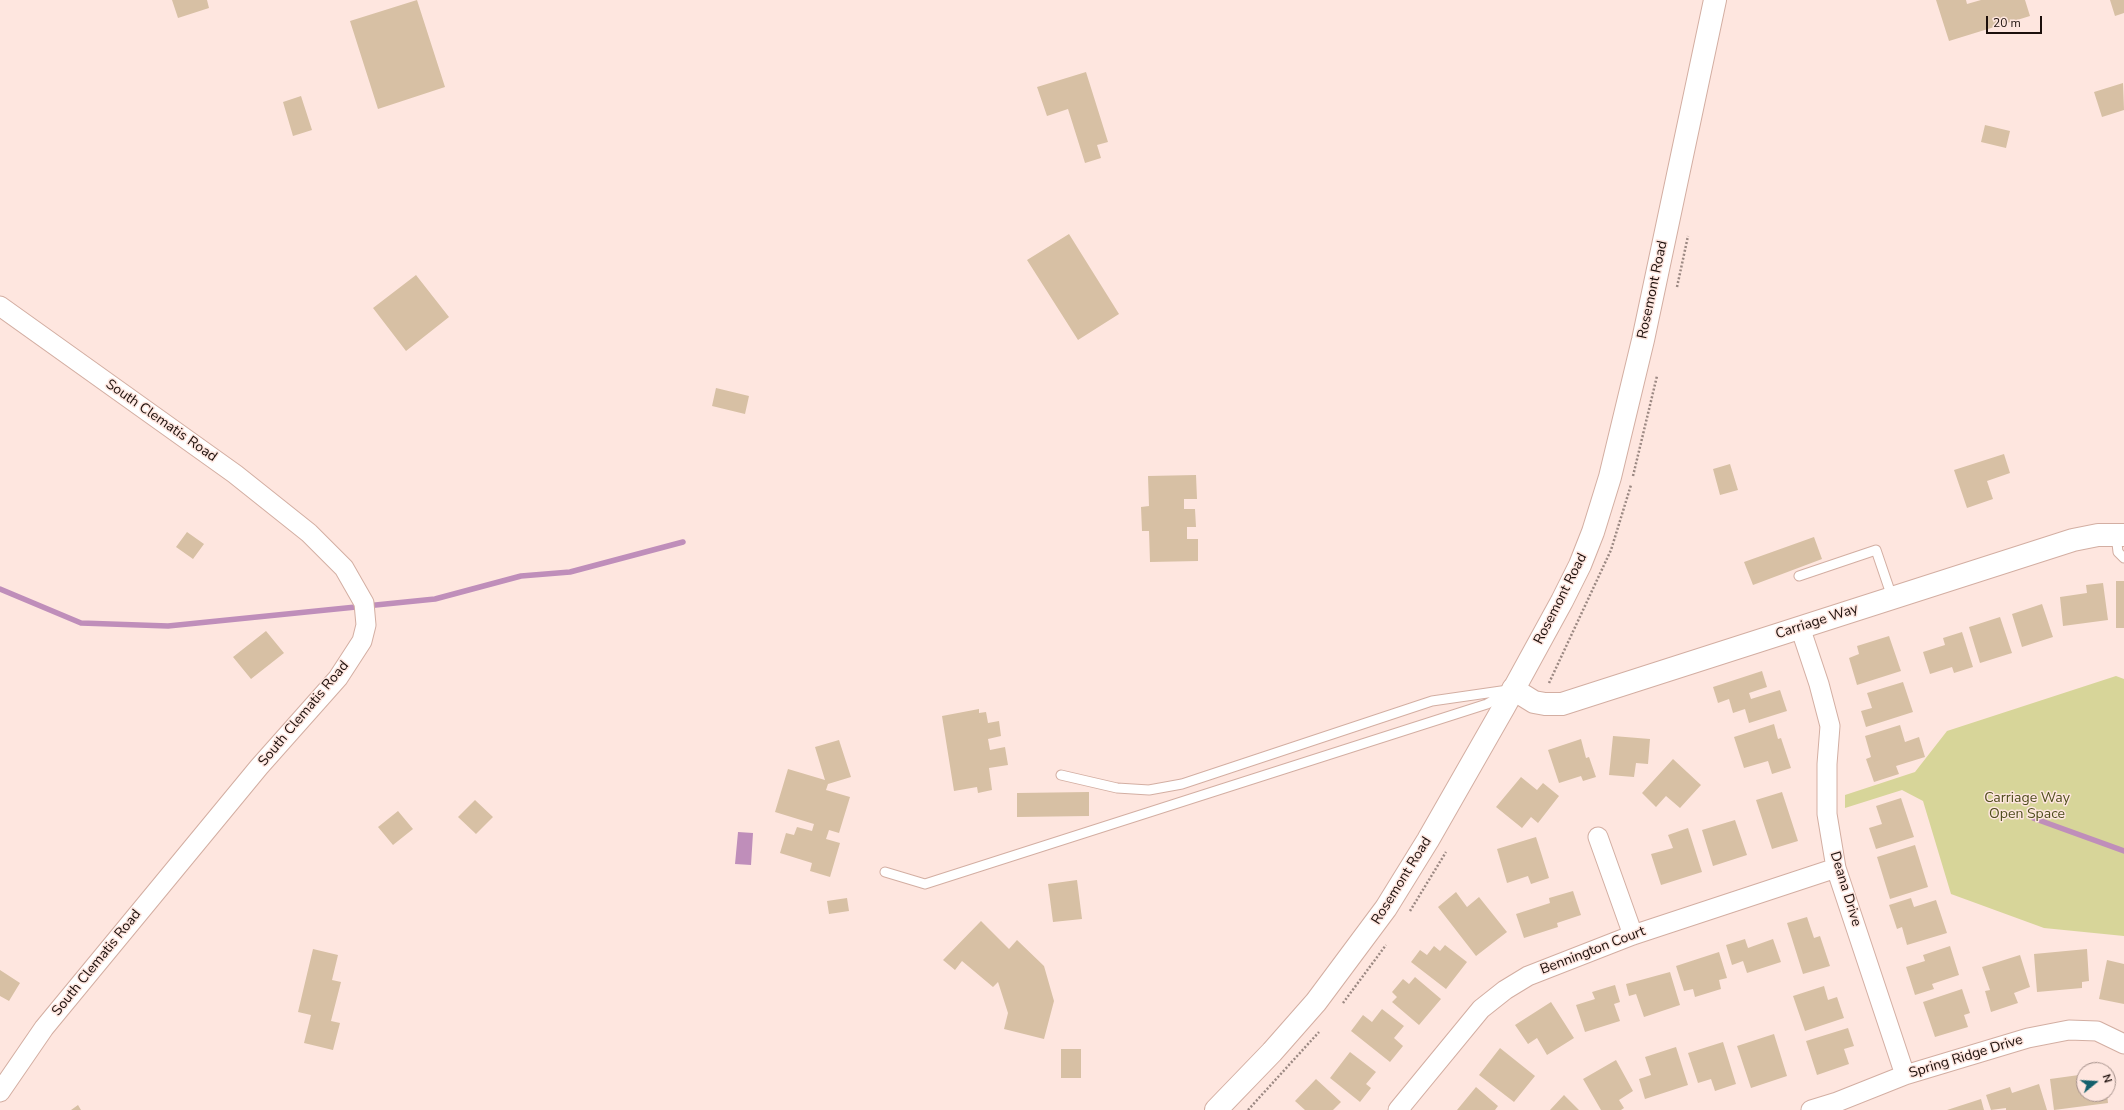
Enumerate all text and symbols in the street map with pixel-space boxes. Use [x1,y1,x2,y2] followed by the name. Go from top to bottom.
[1988,8,2044,34] scale bar
[1993,15,2021,31] text: 20 m
[1634,239,1672,341] street label: Rosemont Road
[102,376,220,466] street label: South Clematis Road
[1531,551,1591,647] street label: Rosemont Road
[1774,601,1860,643] street label: Carriage Way
[255,658,353,770] street label: South Clematis Road
[1984,791,2070,824] park label: Carriage Way Open Space
[1368,834,1436,928] street label: Rosemont Road
[1826,850,1864,928] street label: Deana Drive
[49,906,145,1020] street label: South Clematis Road
[1538,923,1648,979] street label: Bennington Court
[1907,1032,2025,1082] street label: Spring Ridge Drive
[2076,1062,2116,1102] north arrow
[2099,1072,2115,1085] text: N

